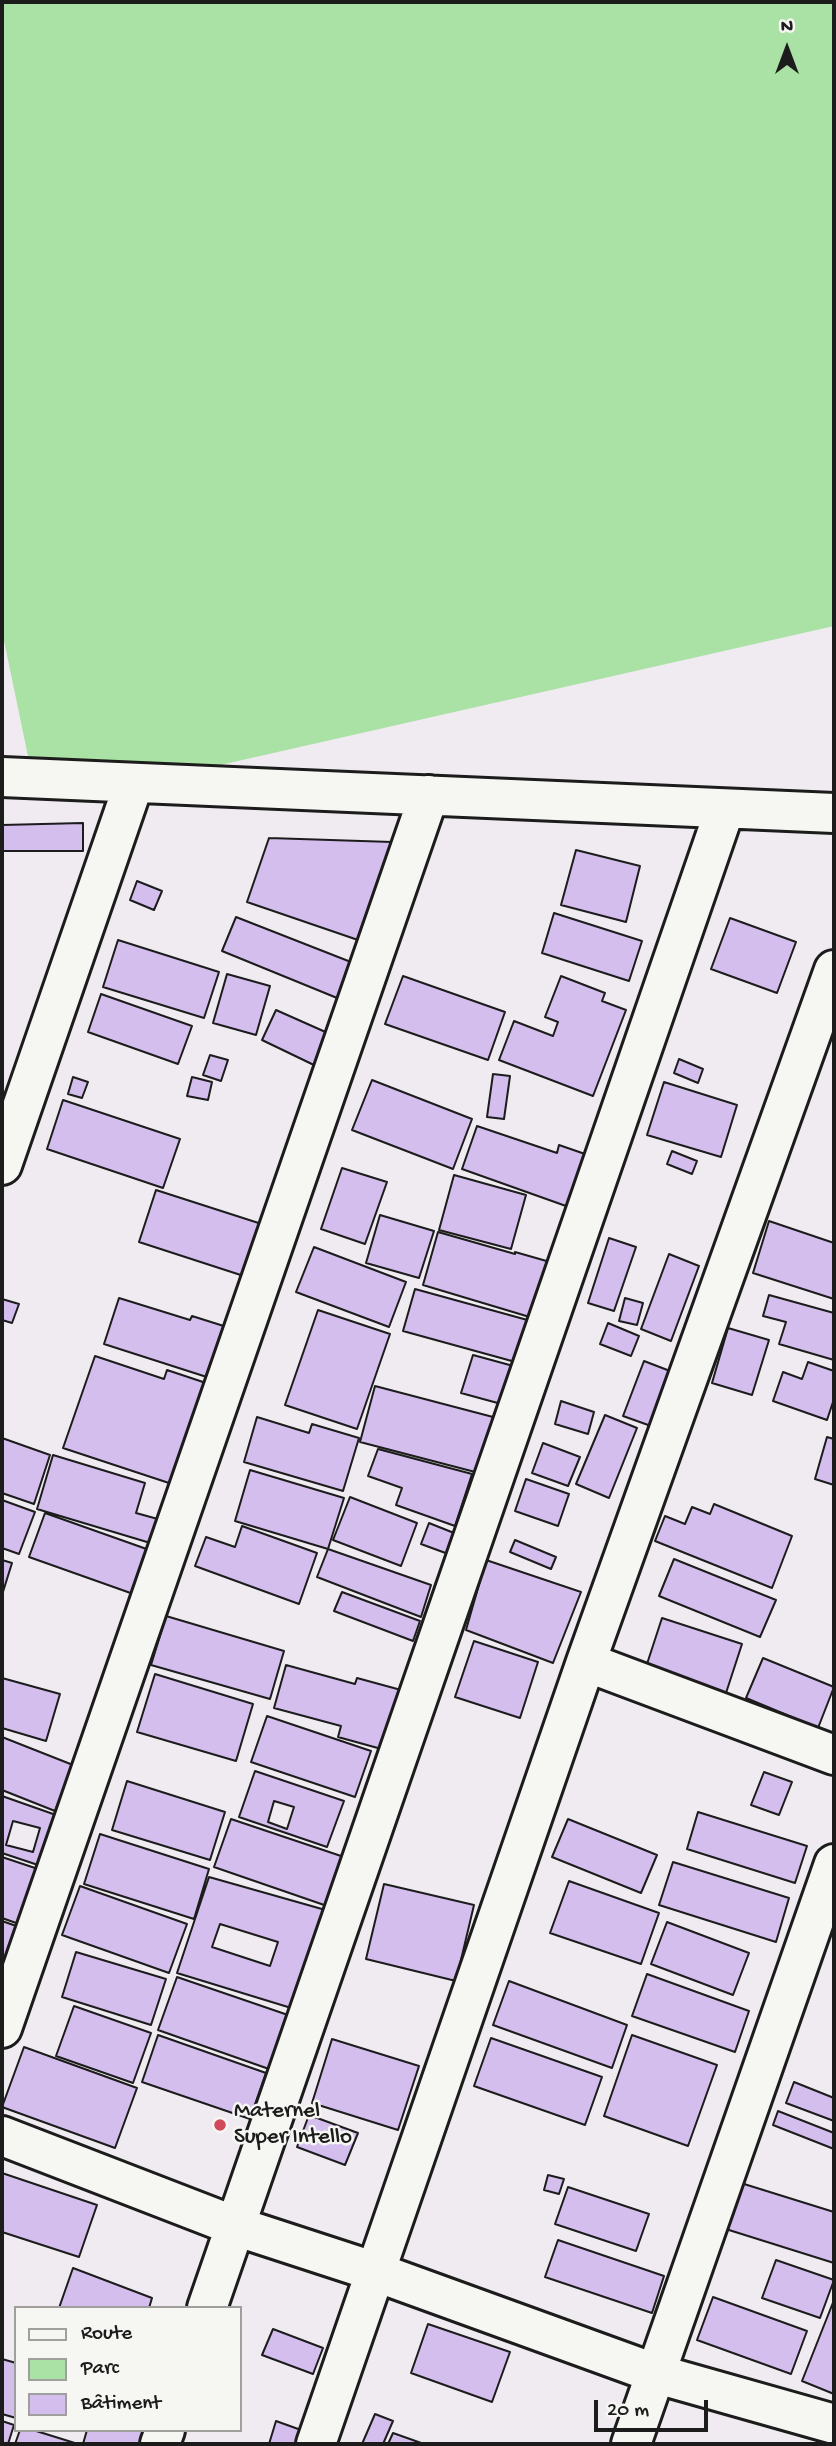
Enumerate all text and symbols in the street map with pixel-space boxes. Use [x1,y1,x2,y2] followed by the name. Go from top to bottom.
[752,14,822,84] north arrow
[781,16,793,39] text: N
[234,2098,352,2152] place label: Maternel Super Intello
[212,2117,228,2133] marker: Maternel Super Intello
[14,2306,242,2432] legend
[81,2322,132,2347] text: Route
[81,2357,119,2382] text: Parc
[598,2386,712,2430] scale bar
[81,2392,161,2417] text: Bâtiment
[607,2399,649,2424] text: 20 m

